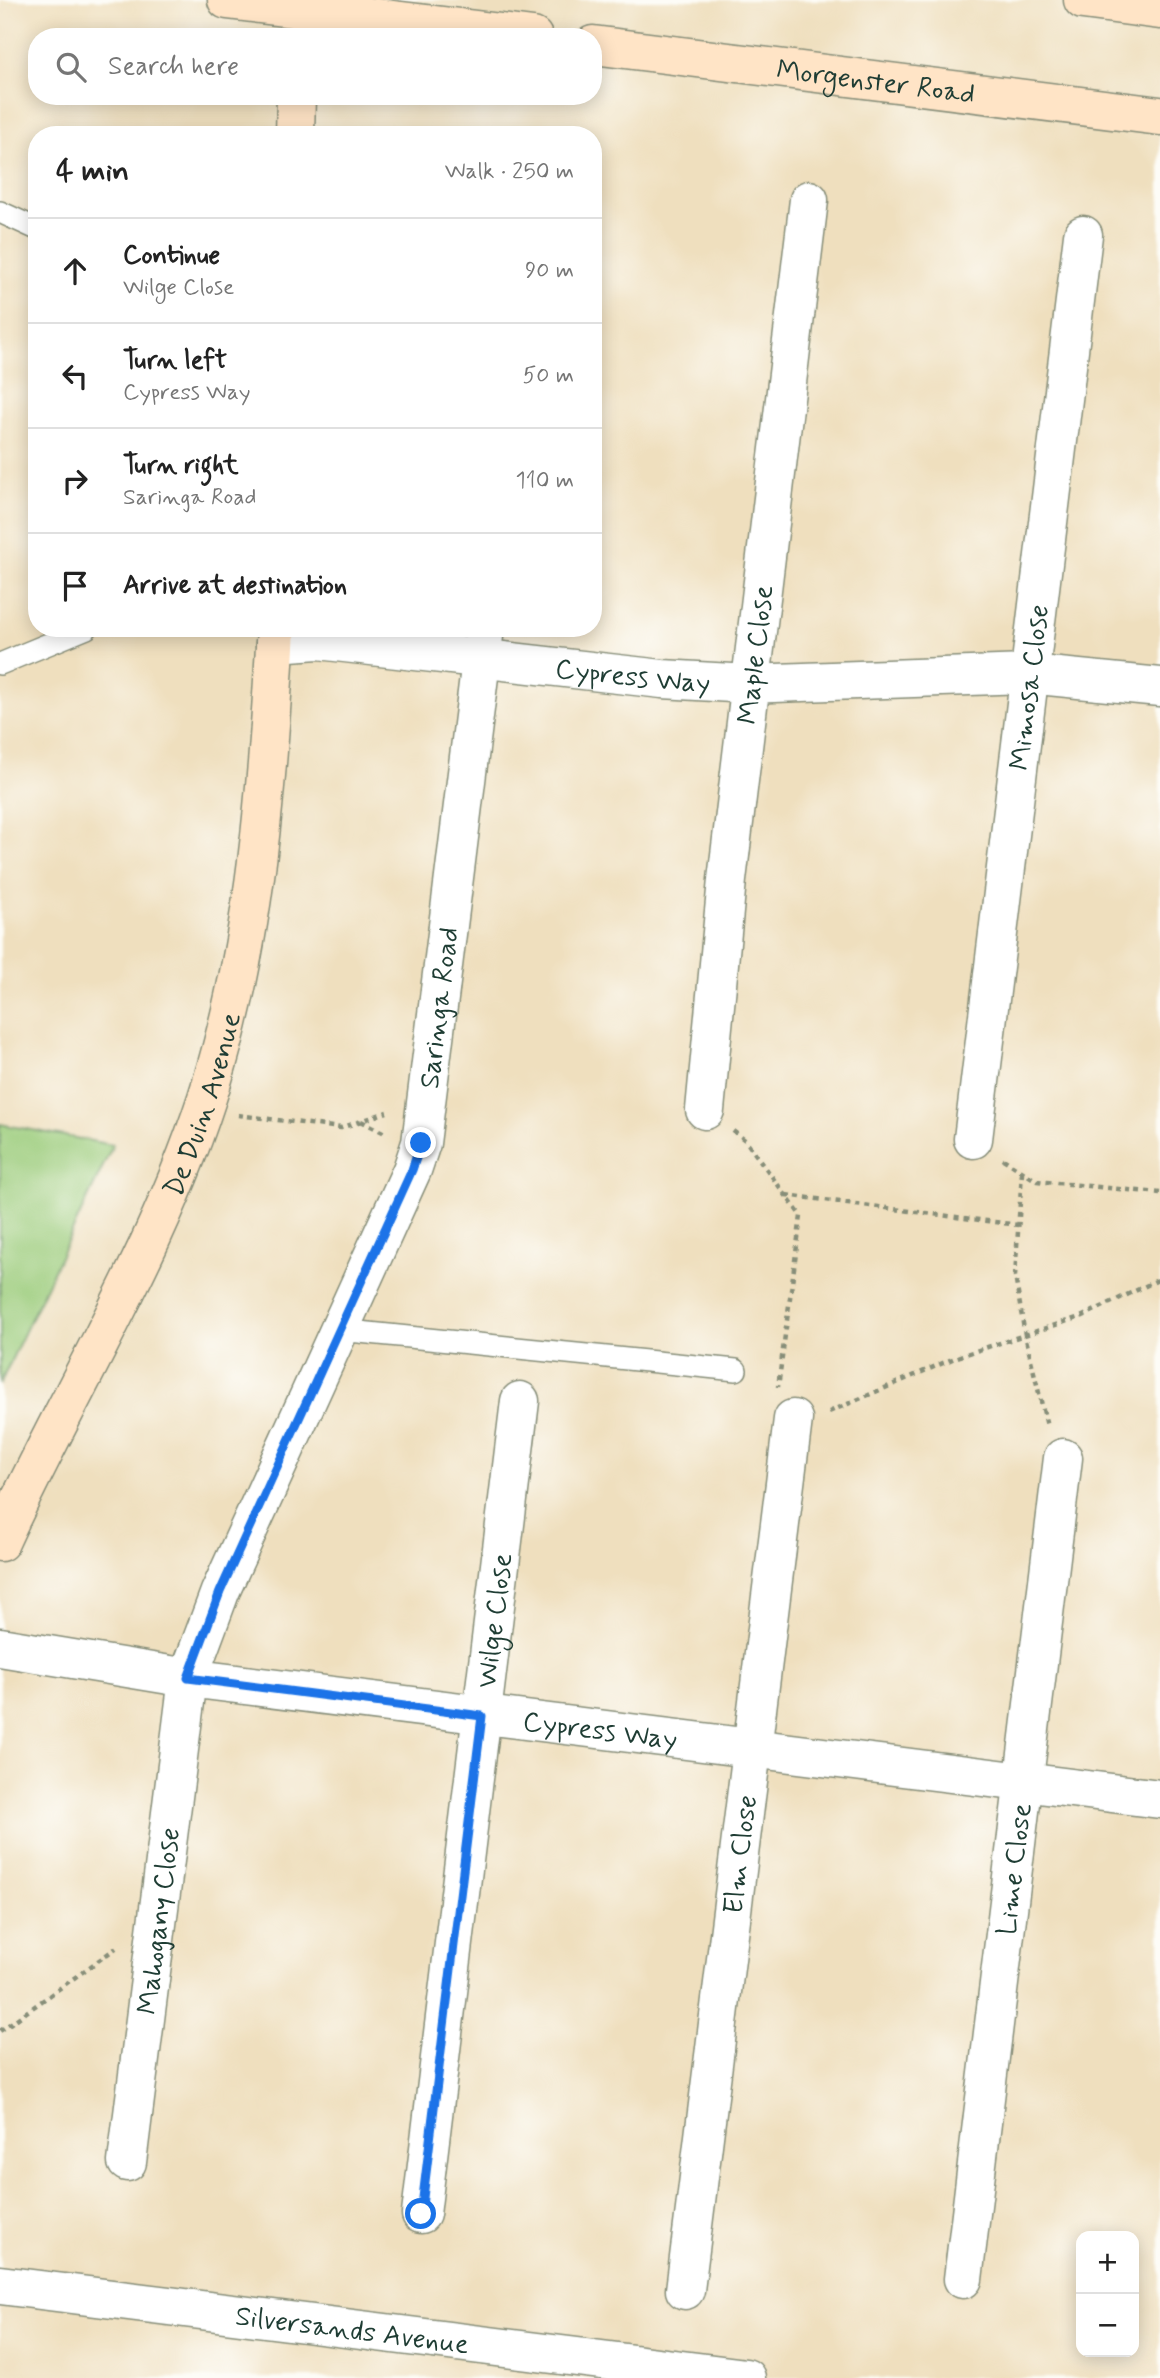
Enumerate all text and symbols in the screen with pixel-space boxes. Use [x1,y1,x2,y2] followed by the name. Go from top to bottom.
[28,28,602,105] search box
[52,48,90,86] icon: search
[108,50,239,84] text: Search here
[774,52,977,114] street label: Morgenster Road
[56,152,129,191] text: 4 min
[445,157,574,187] text: Walk · 250 m
[123,239,220,273] text: Continue
[56,252,94,290] icon: ahead
[525,256,574,286] text: 90 m
[123,273,234,303] text: Wilge Close
[123,344,227,378] text: Turn left
[56,357,94,395] icon: left
[523,361,574,391] text: 50 m
[123,378,250,408] text: Cypress Way
[123,449,239,483] text: Turn right
[56,462,94,500] icon: right
[515,466,574,496] text: 110 m
[123,483,256,513] text: Saringa Road
[56,567,94,605] icon: arrive
[123,569,347,603] text: Arrive at destination
[730,583,783,727] street label: Maple Close
[1002,603,1059,773] street label: Mimosa Close
[553,651,711,703] street label: Cypress Way
[412,925,469,1091] street label: Saringa Road
[156,1009,251,1203] street label: De Duin Avenue
[405,1127,436,1158] route end
[469,1551,522,1690] street label: Wilge Close
[521,1704,679,1760] street label: Cypress Way
[716,1793,767,1916] street label: Elm Close
[989,1801,1042,1937] street label: Lime Close
[130,1826,190,2017] street label: Mahogany Close
[405,2198,436,2229] route start
[1076,2231,1139,2357] map controls
[1076,2231,1139,2294] button: +
[1076,2294,1139,2357] button: −
[233,2299,471,2364] street label: Silversands Avenue

